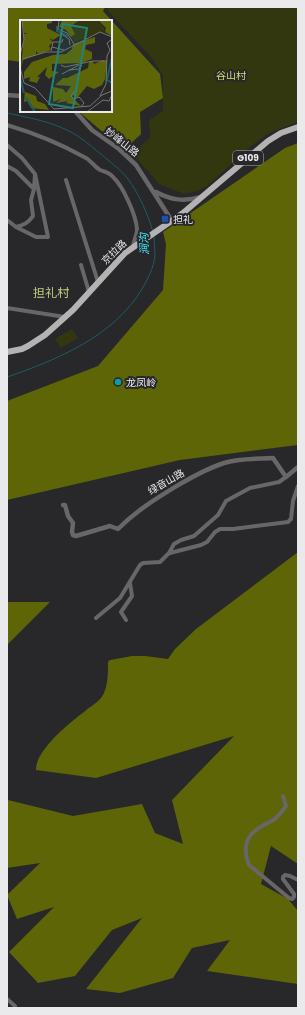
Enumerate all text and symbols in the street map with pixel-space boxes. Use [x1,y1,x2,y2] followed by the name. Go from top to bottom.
[20,20,112,112] inset map
[216,68,246,83] park label: 谷山村
[102,124,142,160] street label: 妙峰山路
[233,151,263,165] road number: G109
[173,212,193,227] place label: 担礼
[160,214,170,224] marker: 担礼
[135,232,153,255] water label: 涧沟
[98,236,130,268] street label: 京拉路
[33,284,70,301] district label: 担礼村
[126,375,156,390] place label: 龙凤岭
[113,377,123,387] marker: 龙凤岭
[145,466,187,498] street label: 绿音山路

